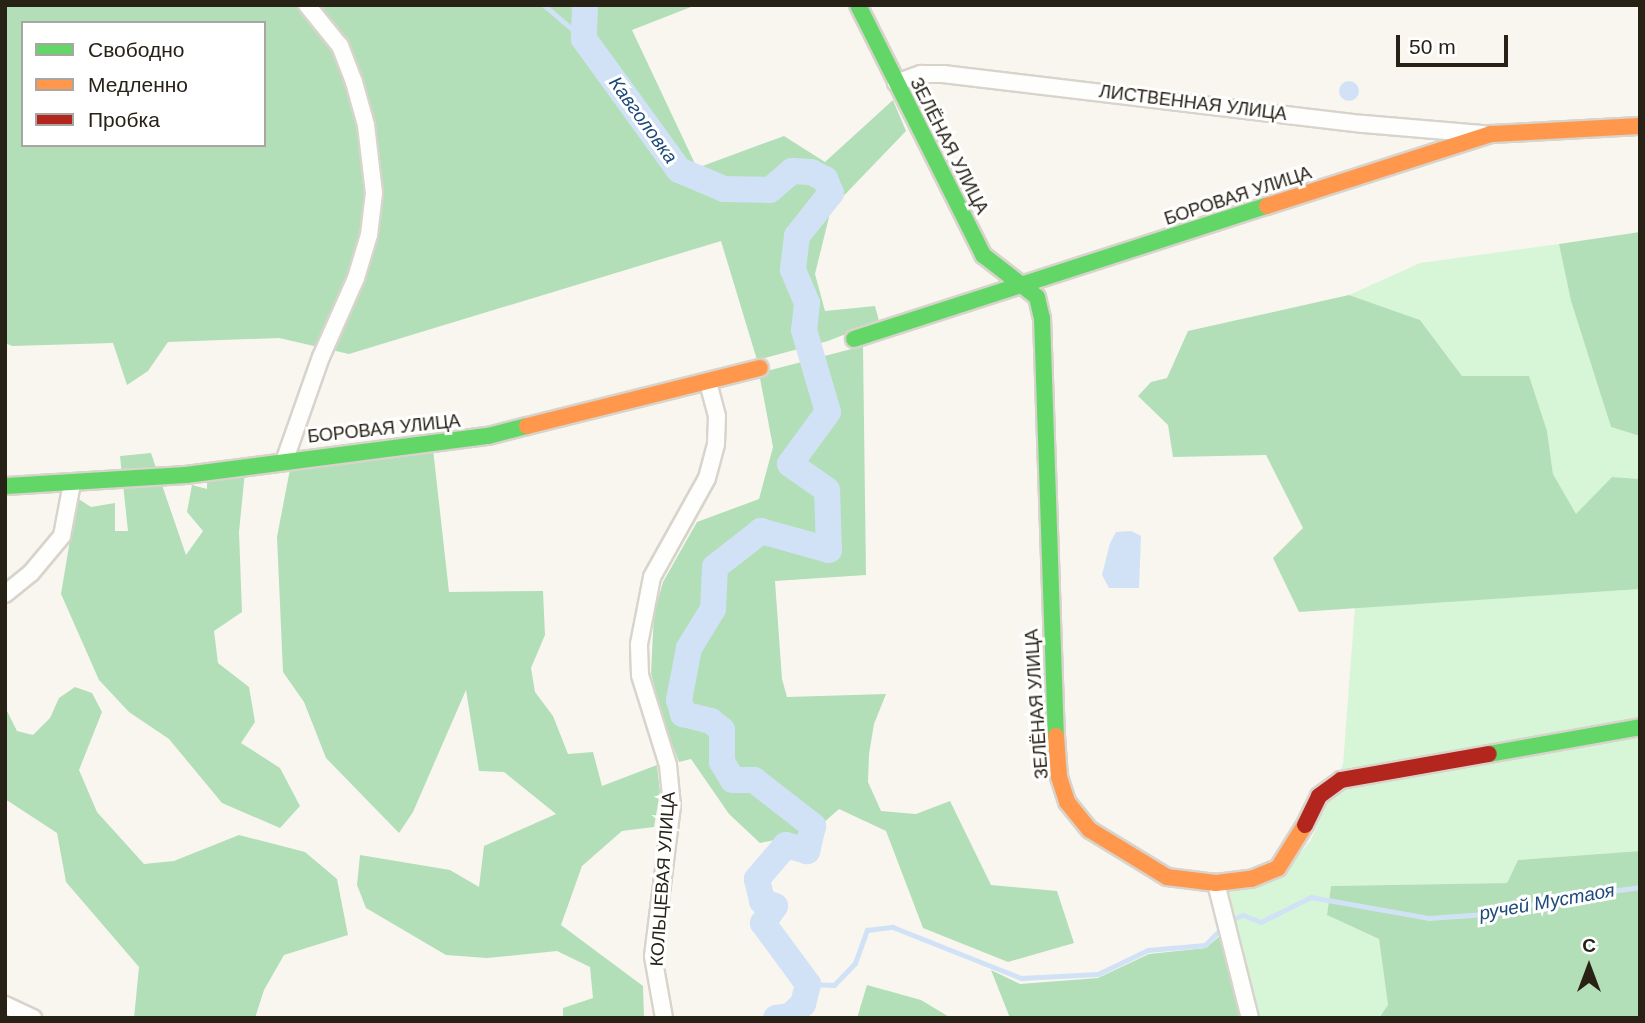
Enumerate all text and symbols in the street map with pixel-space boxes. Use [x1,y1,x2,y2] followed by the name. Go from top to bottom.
[21,21,266,147] legend
[1400,21,1512,65] scale bar
[1409,35,1456,58] text: 50 m
[88,38,185,61] text: Свободно
[604,72,682,168] water label: Кавголовка
[88,73,188,96] text: Медленно
[905,74,993,218] street label: ЗЕЛЁНАЯ УЛИЦА
[1098,81,1288,125] street label: ЛИСТВЕННАЯ УЛИЦА
[88,108,160,131] text: Пробка
[1162,162,1314,230] street label: БОРОВАЯ УЛИЦА
[307,410,461,448] street label: БОРОВАЯ УЛИЦА
[1021,628,1053,780] street label: ЗЕЛЁНАЯ УЛИЦА
[646,791,680,967] street label: КОЛЬЦЕВАЯ УЛИЦА
[1477,879,1617,925] water label: ручей Мустаоя
[1554,932,1624,1002] north arrow
[1582,935,1596,956] text: С

